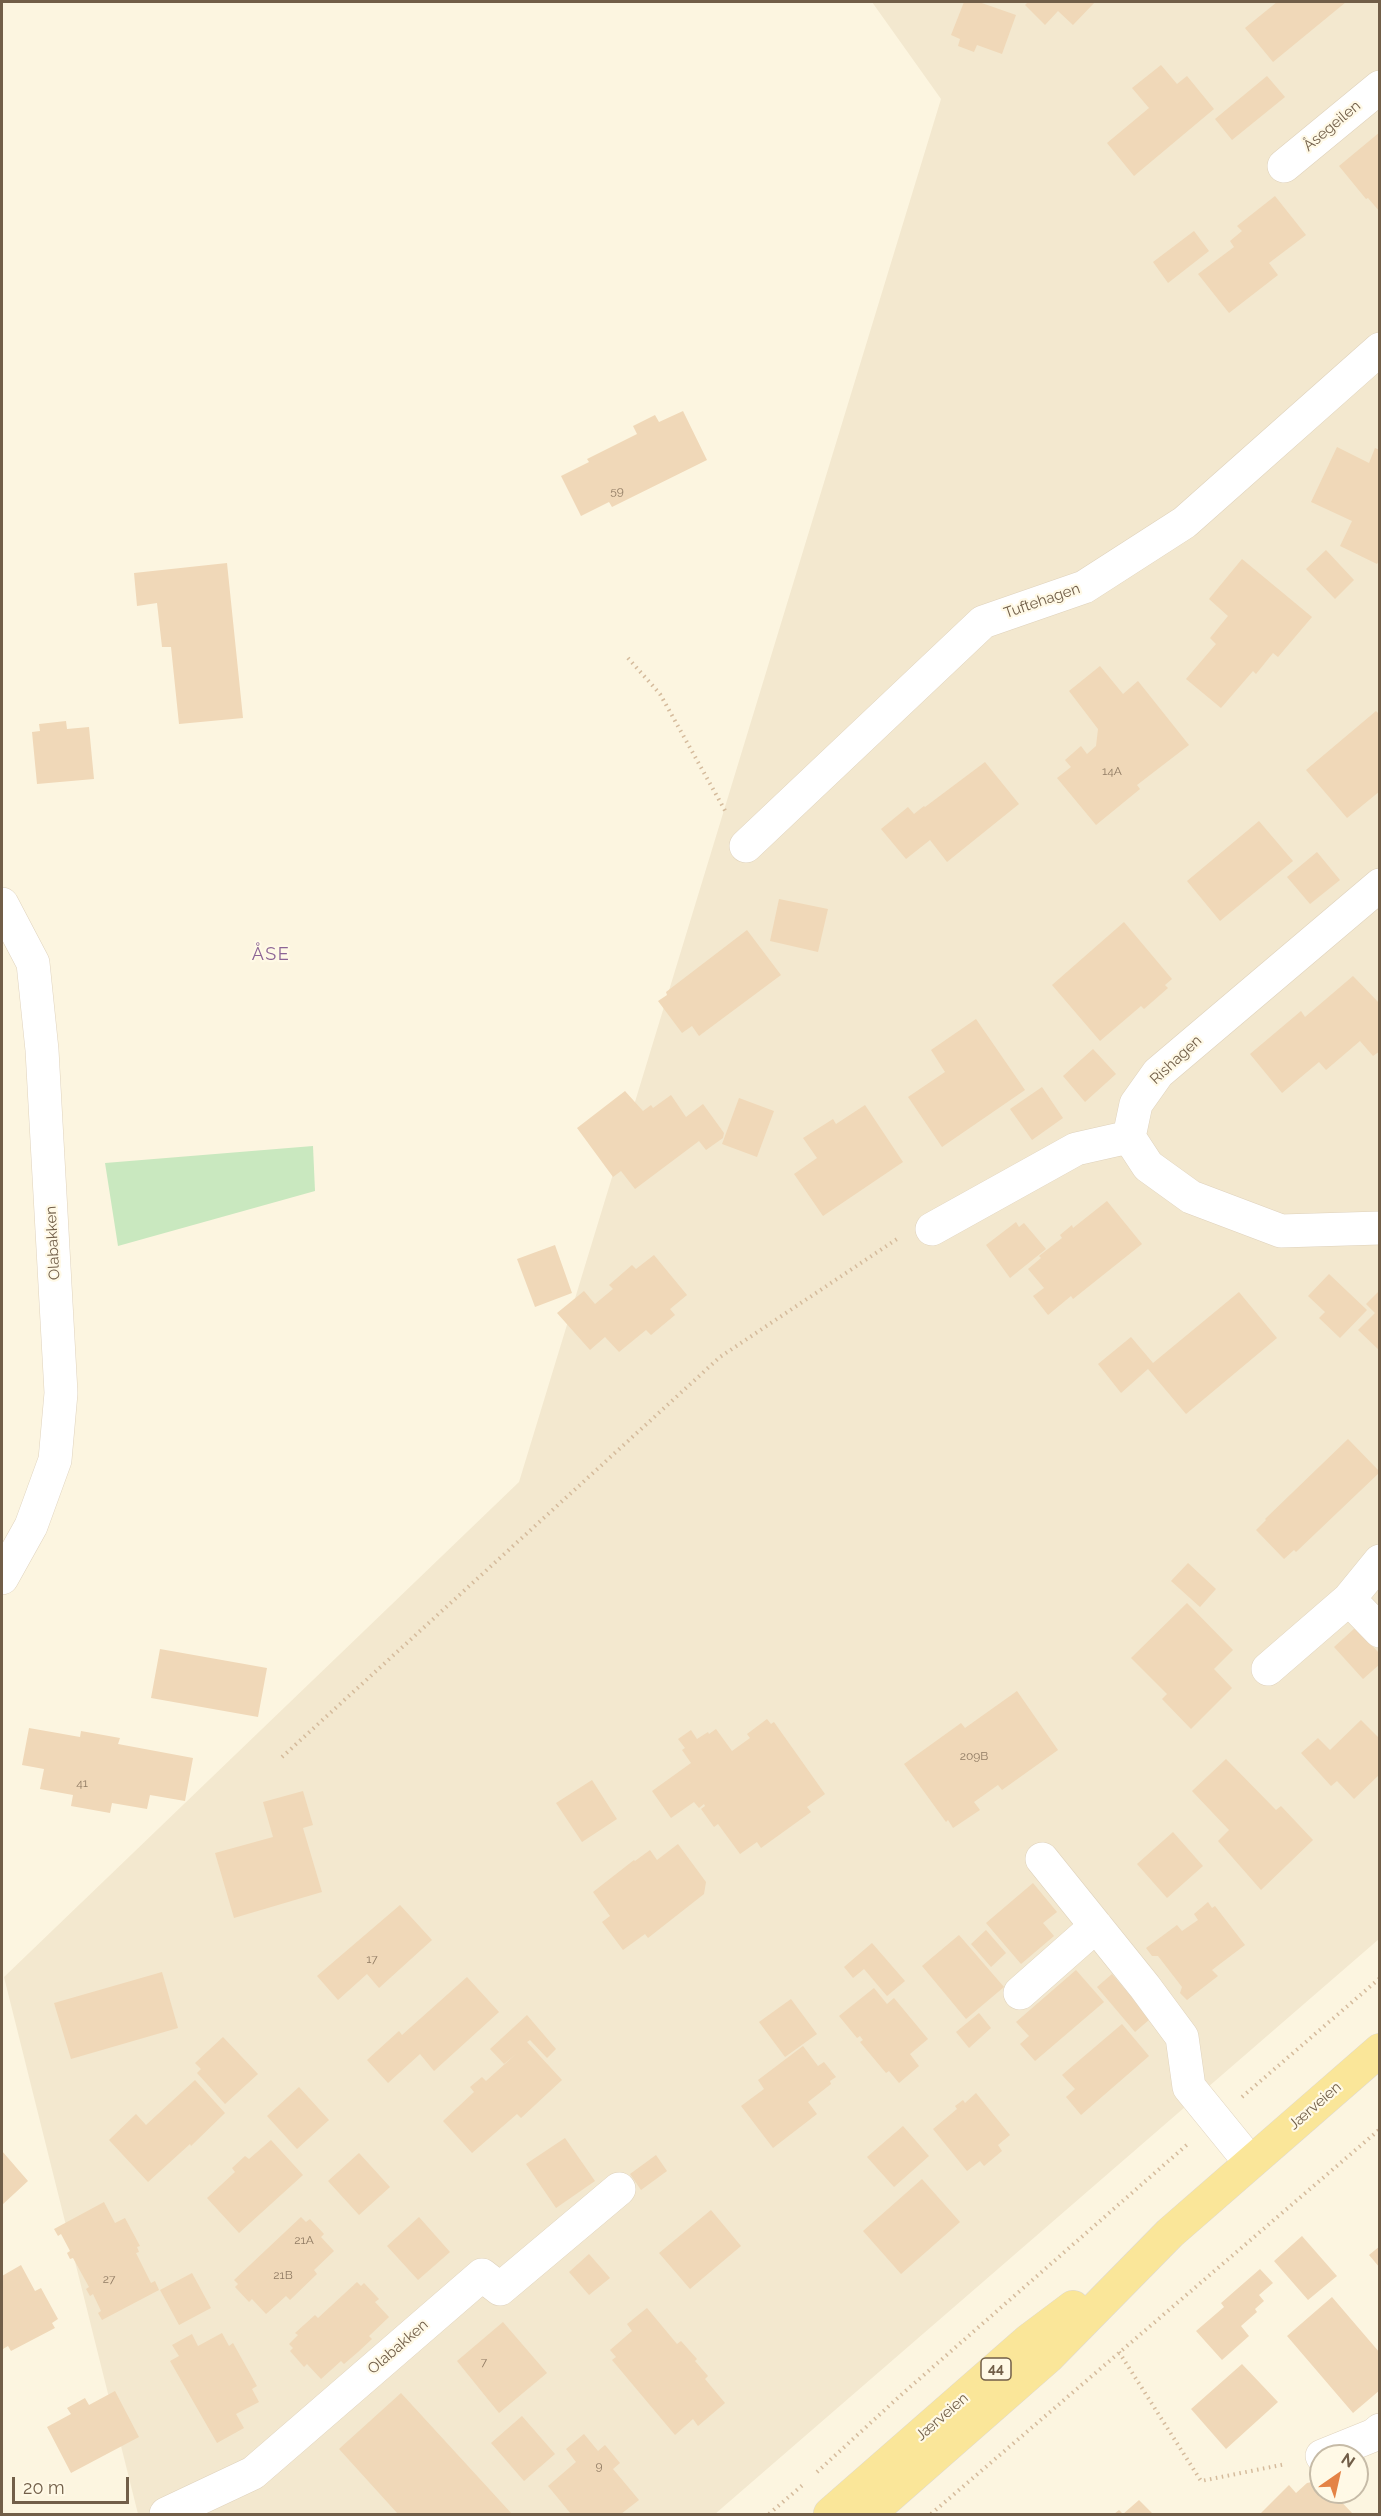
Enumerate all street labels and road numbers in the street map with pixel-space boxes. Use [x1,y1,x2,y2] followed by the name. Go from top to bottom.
[1300,97,1364,155] street label: Åsegeilen
[1002,580,1082,622] street label: Tuftehagen
[1146,1032,1206,1088] street label: Rishagen
[42,1206,64,1280] street label: Olabakken
[1285,2078,1345,2134] street label: Jærveien
[364,2316,432,2378] street label: Olabakken
[981,2358,1011,2380] road number: 44
[912,2389,972,2445] street label: Jærveien

